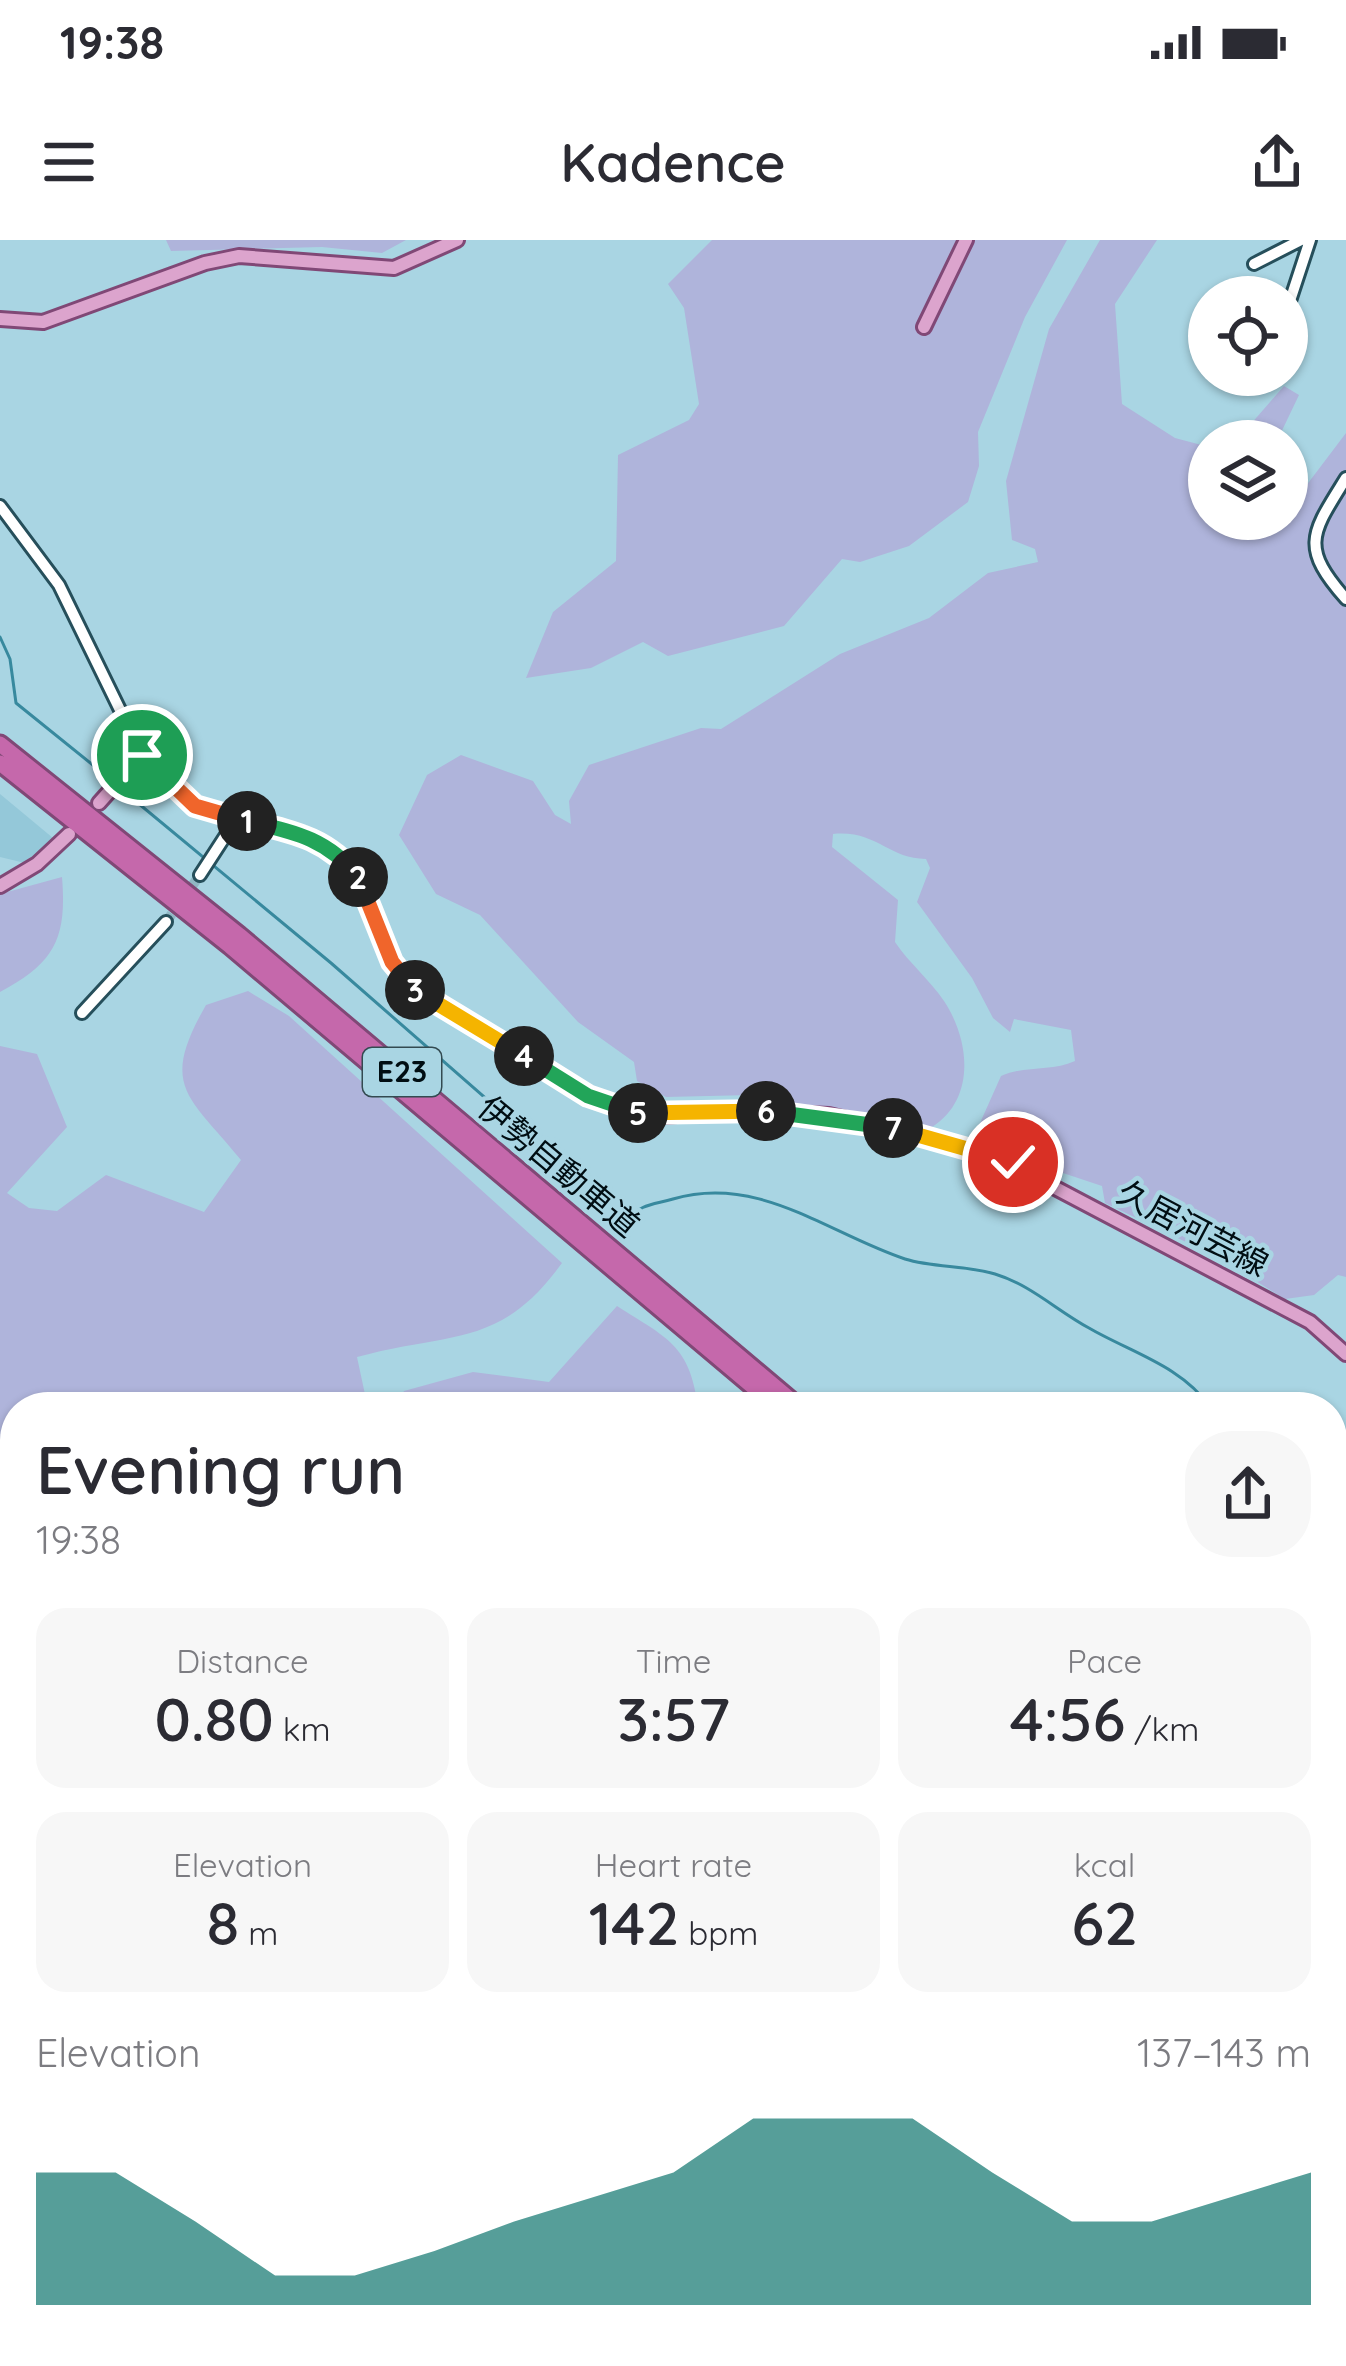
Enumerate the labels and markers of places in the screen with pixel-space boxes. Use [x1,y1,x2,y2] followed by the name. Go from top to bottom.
[91,704,193,806] pin
[217,791,277,851] pin: 1
[328,847,388,907] pin: 2
[385,960,445,1020] pin: 3
[494,1026,554,1086] pin: 4
[736,1081,796,1141] pin: 6
[608,1083,668,1143] pin: 5
[863,1098,923,1158] pin: 7
[962,1111,1064,1213] pin

